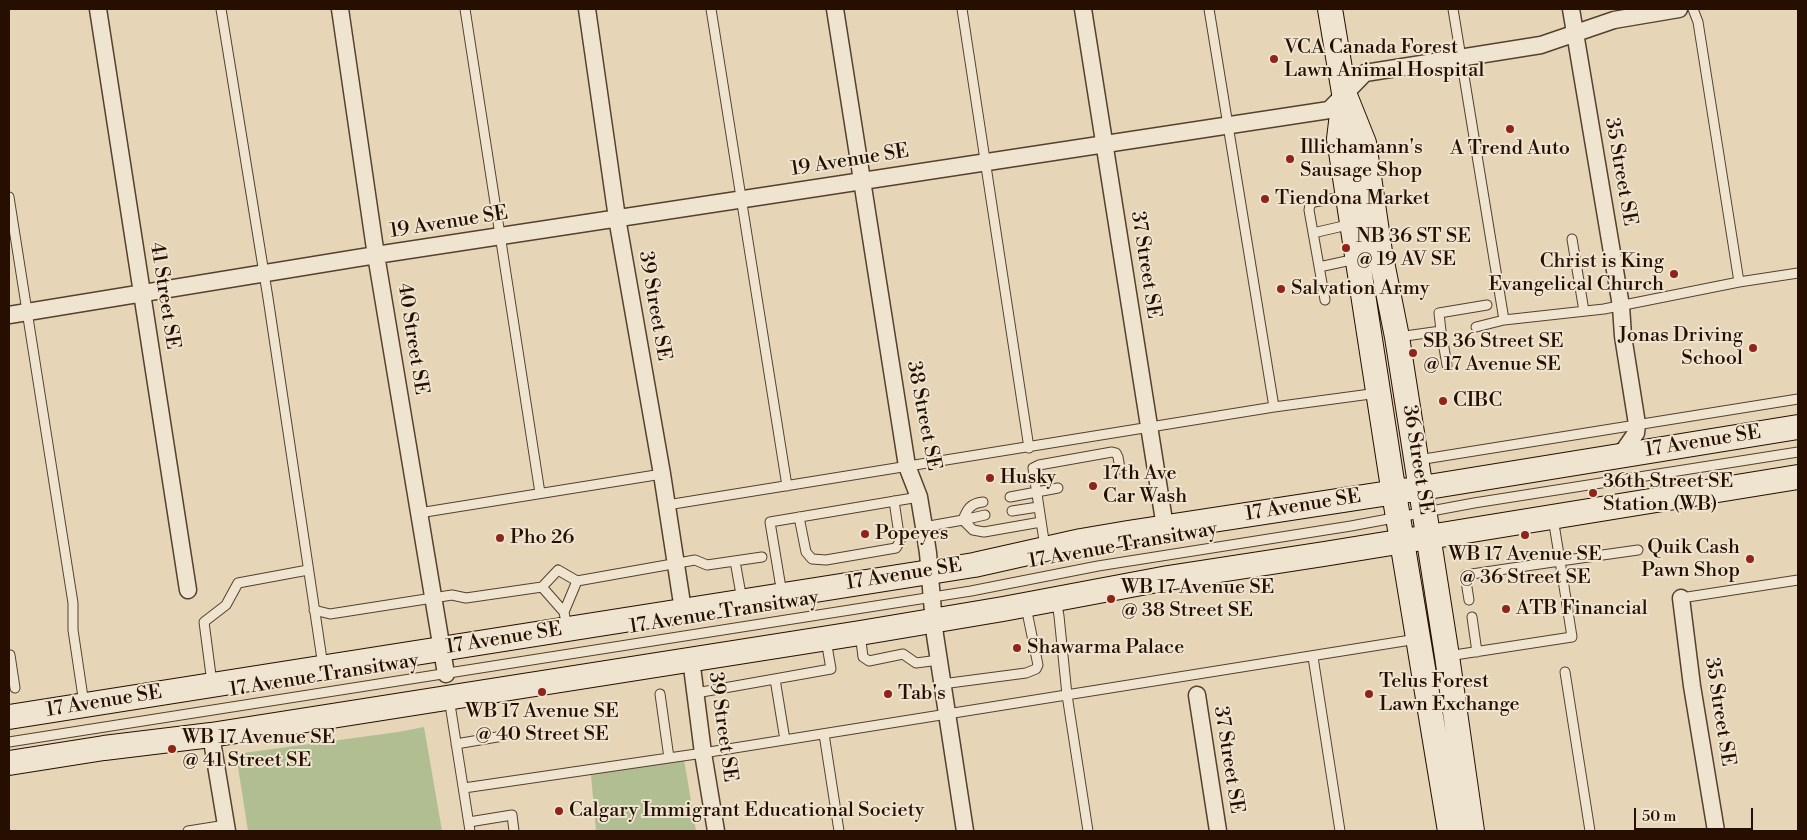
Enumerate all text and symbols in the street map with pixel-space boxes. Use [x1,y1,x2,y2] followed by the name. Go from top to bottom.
[1284,36,1484,83] place label: VCA Canada Forest Lawn Animal Hospital
[1268,53,1280,65] marker: VCA Canada Forest Lawn Animal Hospital
[1599,116,1641,228] street label: 35 Street SE
[1504,123,1516,135] marker: A Trend Auto
[1300,136,1423,183] place label: Illichamann's Sausage Shop
[1450,137,1570,161] place label: A Trend Auto
[789,140,911,182] street label: 19 Avenue SE
[1284,153,1296,165] marker: Illichamann's Sausage Shop
[1275,187,1430,211] place label: Tiendona Market
[1259,193,1271,205] marker: Tiendona Market
[388,202,510,244] street label: 19 Avenue SE
[1125,210,1165,320] street label: 37 Street SE
[1356,225,1471,272] place label: NB 36 ST SE @ 19 AV SE
[144,241,184,351] street label: 41 Street SE
[1340,242,1352,254] marker: NB 36 ST SE @ 19 AV SE
[633,249,675,363] street label: 39 Street SE
[1489,250,1664,297] place label: Christ is King Evangelical Church
[1668,268,1680,280] marker: Christ is King Evangelical Church
[1291,277,1429,301] place label: Salvation Army
[391,281,433,397] street label: 40 Street SE
[1275,283,1287,295] marker: Salvation Army
[1618,324,1743,371] place label: Jonas Driving School
[1423,330,1564,377] place label: SB 36 Street SE @ 17 Avenue SE
[1747,342,1759,354] marker: Jonas Driving School
[1407,347,1419,359] marker: SB 36 Street SE @ 17 Avenue SE
[901,359,945,473] street label: 38 Street SE
[1453,389,1502,413] place label: CIBC
[1437,395,1449,407] marker: CIBC
[1396,403,1438,517] street label: 36 Street SE
[1643,421,1763,463] street label: 17 Avenue SE
[1103,462,1187,509] place label: 17th Ave Car Wash
[1000,466,1056,490] place label: Husky
[1603,470,1733,517] place label: 36th Street SE Station (WB)
[984,472,996,484] marker: Husky
[1087,480,1099,492] marker: 17th Ave Car Wash
[1243,485,1363,527] street label: 17 Avenue SE
[1587,487,1599,499] marker: 36th Street SE Station (WB)
[1027,518,1219,574] street label: 17 Avenue Transitway
[875,522,948,546] place label: Popeyes
[510,526,574,550] place label: Pho 26
[859,528,871,540] marker: Popeyes
[1519,529,1531,541] marker: WB 17 Avenue SE @ 36 Street SE
[494,532,506,544] marker: Pho 26
[1641,536,1740,583] place label: Quik Cash Pawn Shop
[1448,543,1602,590] place label: WB 17 Avenue SE @ 36 Street SE
[1744,553,1756,565] marker: Quik Cash Pawn Shop
[844,554,964,596] street label: 17 Avenue SE
[1121,576,1274,623] place label: WB 17 Avenue SE @ 38 Street SE
[628,586,820,640] street label: 17 Avenue Transitway
[1105,593,1117,605] marker: WB 17 Avenue SE @ 38 Street SE
[1516,597,1648,621] place label: ATB Financial
[1500,603,1512,615] marker: ATB Financial
[444,618,564,660] street label: 17 Avenue SE
[1027,636,1184,660] place label: Shawarma Palace
[1011,642,1023,654] marker: Shawarma Palace
[228,649,420,703] street label: 17 Avenue Transitway
[1699,656,1739,768] street label: 35 Street SE
[702,670,742,784] street label: 39 Street SE
[1379,670,1520,717] place label: Telus Forest Lawn Exchange
[44,681,164,723] street label: 17 Avenue SE
[898,682,946,706] place label: Tab's
[536,686,548,698] marker: WB 17 Avenue SE @ 40 Street SE
[882,688,894,700] marker: Tab's
[1363,688,1375,700] marker: Telus Forest Lawn Exchange
[465,700,619,747] place label: WB 17 Avenue SE @ 40 Street SE
[1208,705,1248,815] street label: 37 Street SE
[182,726,335,773] place label: WB 17 Avenue SE @ 41 Street SE
[166,743,178,755] marker: WB 17 Avenue SE @ 41 Street SE
[1637,798,1756,830] scale bar
[569,799,924,823] place label: Calgary Immigrant Educational Society
[553,805,565,817] marker: Calgary Immigrant Educational Society
[1642,807,1676,826] text: 50 m

